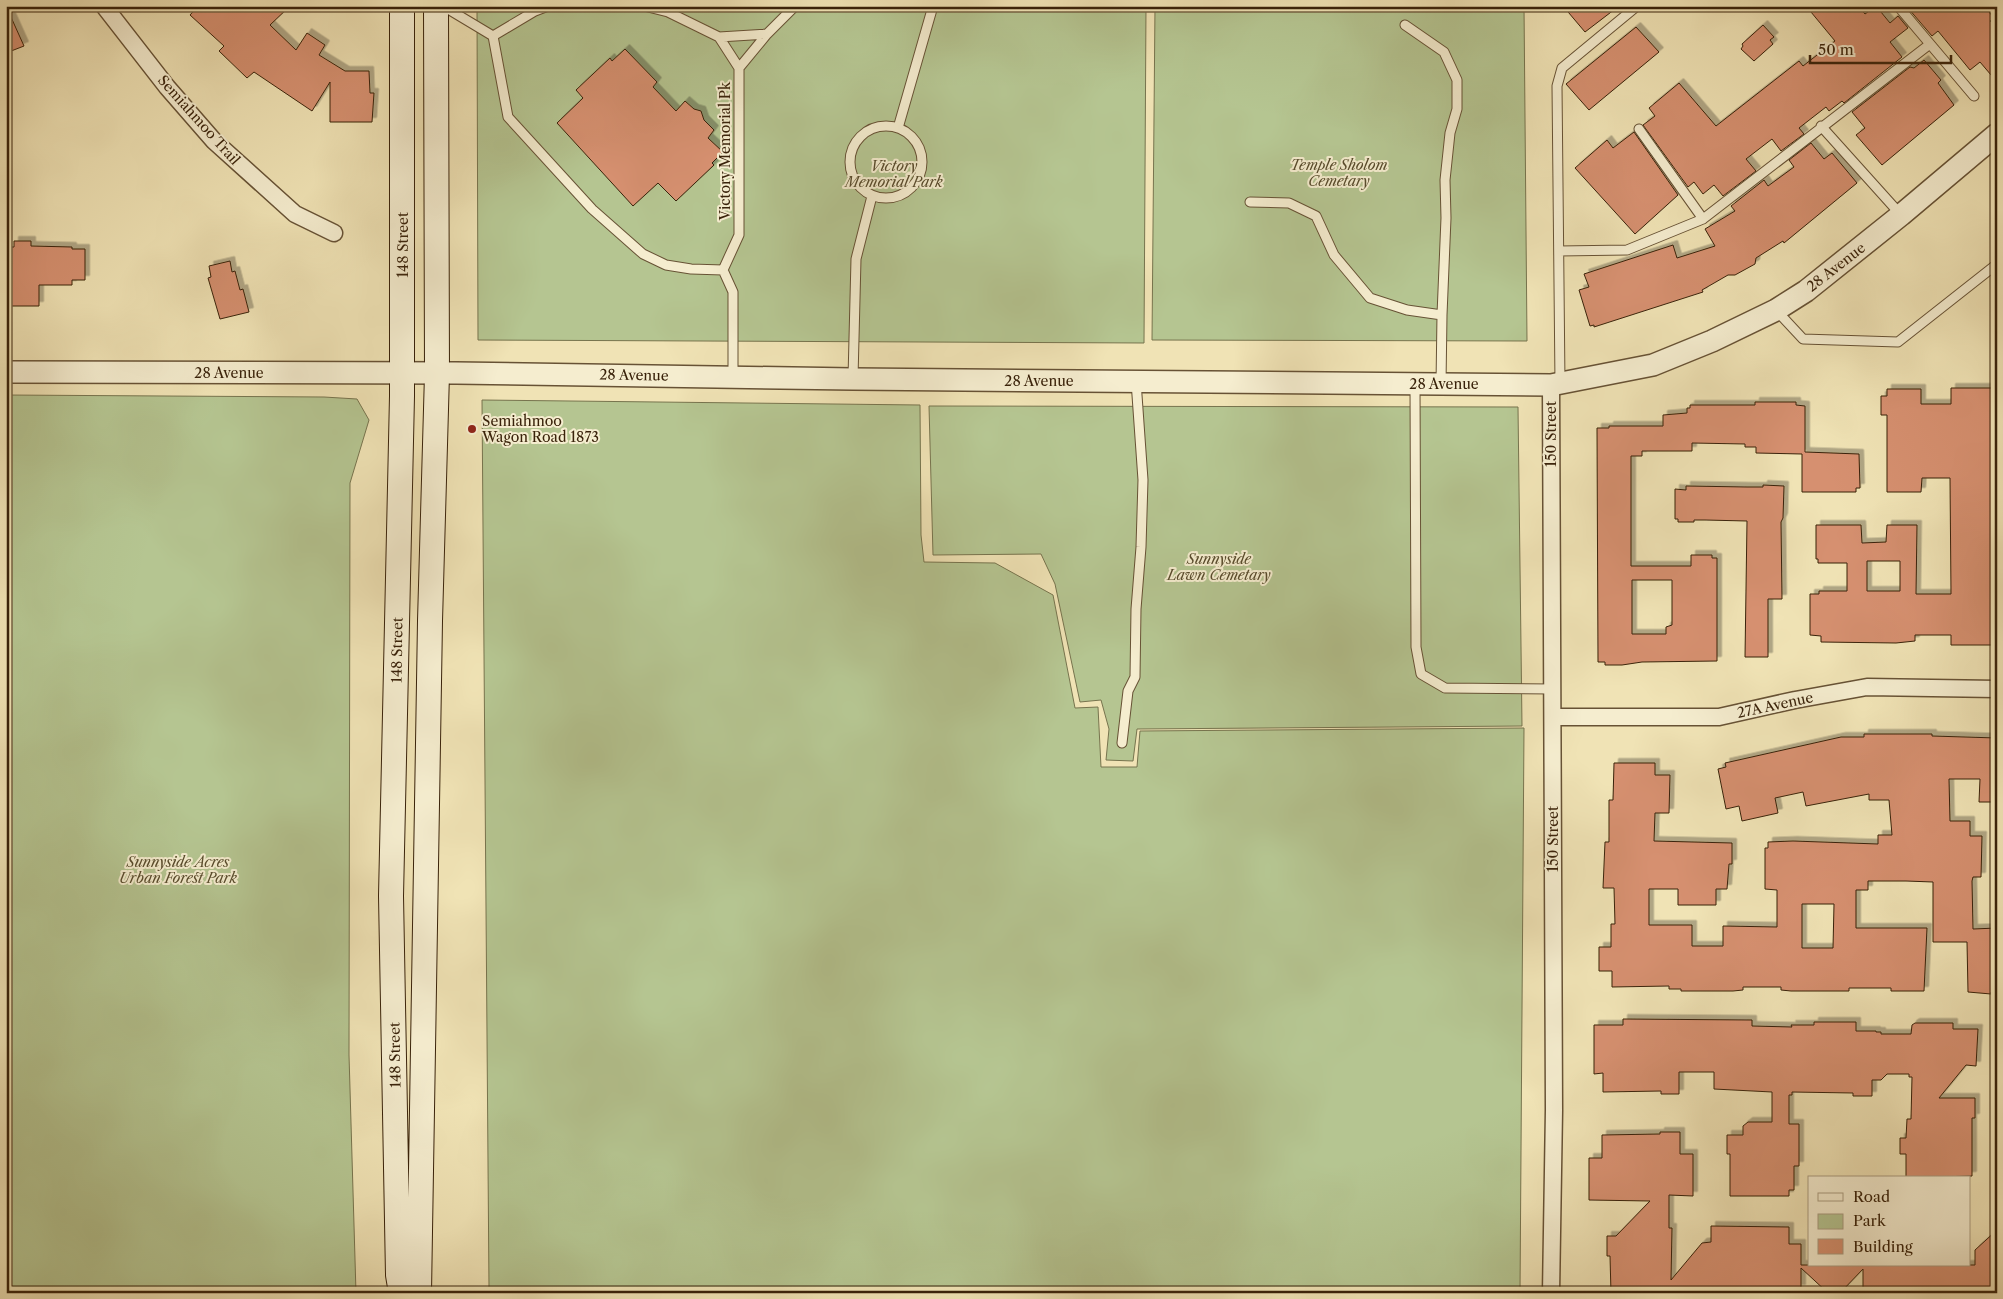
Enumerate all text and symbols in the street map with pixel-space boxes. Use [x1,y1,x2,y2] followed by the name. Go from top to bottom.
[1810,32,1952,64] scale bar
[1818,40,1854,59] text: 50 m
[154,71,244,169] street label: Semiahmoo Trail
[716,81,734,221] street label: Victory Memorial Pk
[1291,156,1387,190] park label: Temple Sholom Cemetary
[843,157,944,191] park label: Victory Memorial Park
[394,212,412,278] street label: 148 Street
[1803,238,1869,295] street label: 28 Avenue
[194,364,264,382] street label: 28 Avenue
[599,365,669,385] street label: 28 Avenue
[1004,372,1074,390] street label: 28 Avenue
[1409,375,1479,393] street label: 28 Avenue
[1542,401,1560,467] street label: 150 Street
[481,412,599,446] place label: Semiahmoo Wagon Road 1873
[466,423,478,435] marker: Semiahmoo Wagon Road 1873
[1166,550,1271,584] park label: Sunnyside Lawn Cemetary
[387,617,407,683] street label: 148 Street
[1735,688,1815,722] street label: 27A Avenue
[1544,806,1562,872] street label: 150 Street
[119,853,238,887] park label: Sunnyside Acres Urban Forest Park
[385,1022,405,1088] street label: 148 Street
[1808,1176,1970,1266] legend
[1853,1187,1890,1206] text: Road
[1853,1211,1887,1230] text: Park
[1853,1237,1913,1256] text: Building

